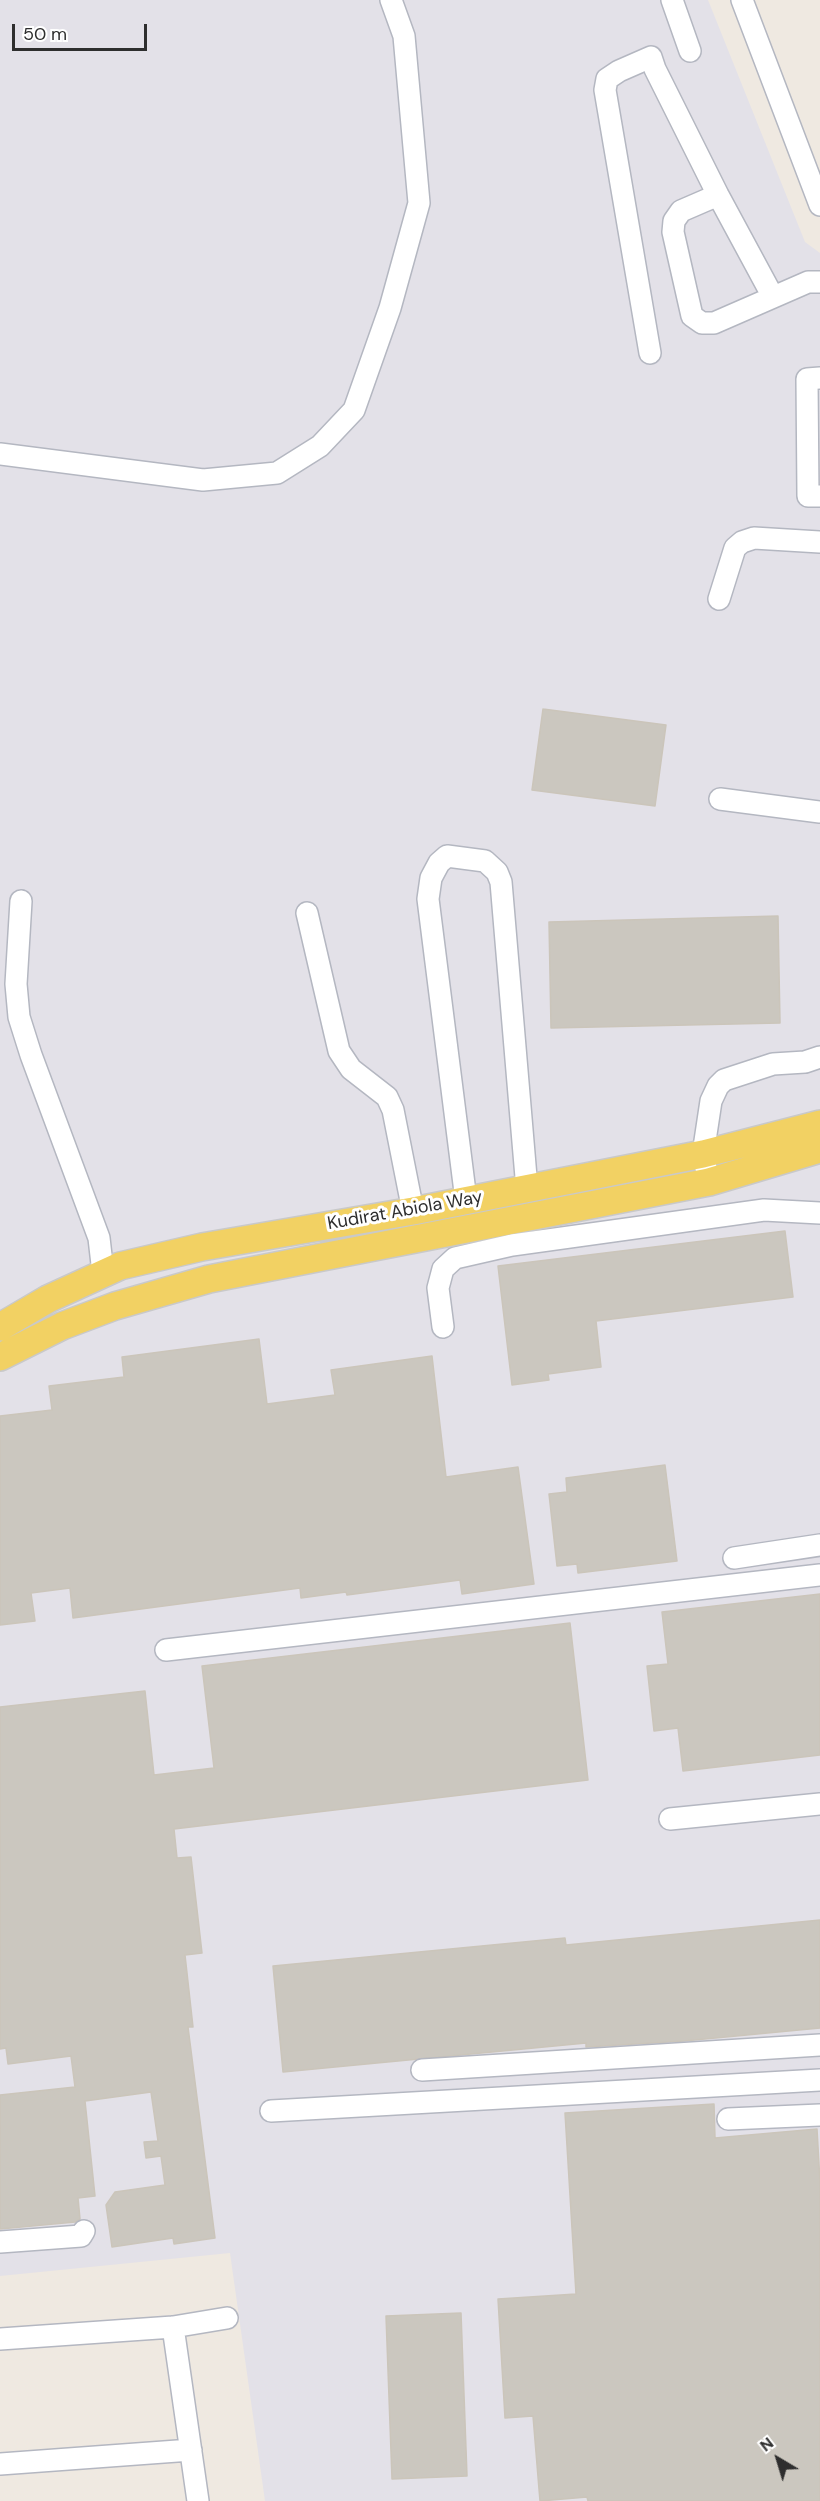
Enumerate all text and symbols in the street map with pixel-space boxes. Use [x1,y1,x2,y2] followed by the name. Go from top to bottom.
[15,12,150,50] scale bar
[23,22,67,46] text: 50 m
[326,1187,484,1235] street label: Kudirat Abiola Way
[748,2429,808,2489] north arrow
[756,2433,778,2456] text: N

